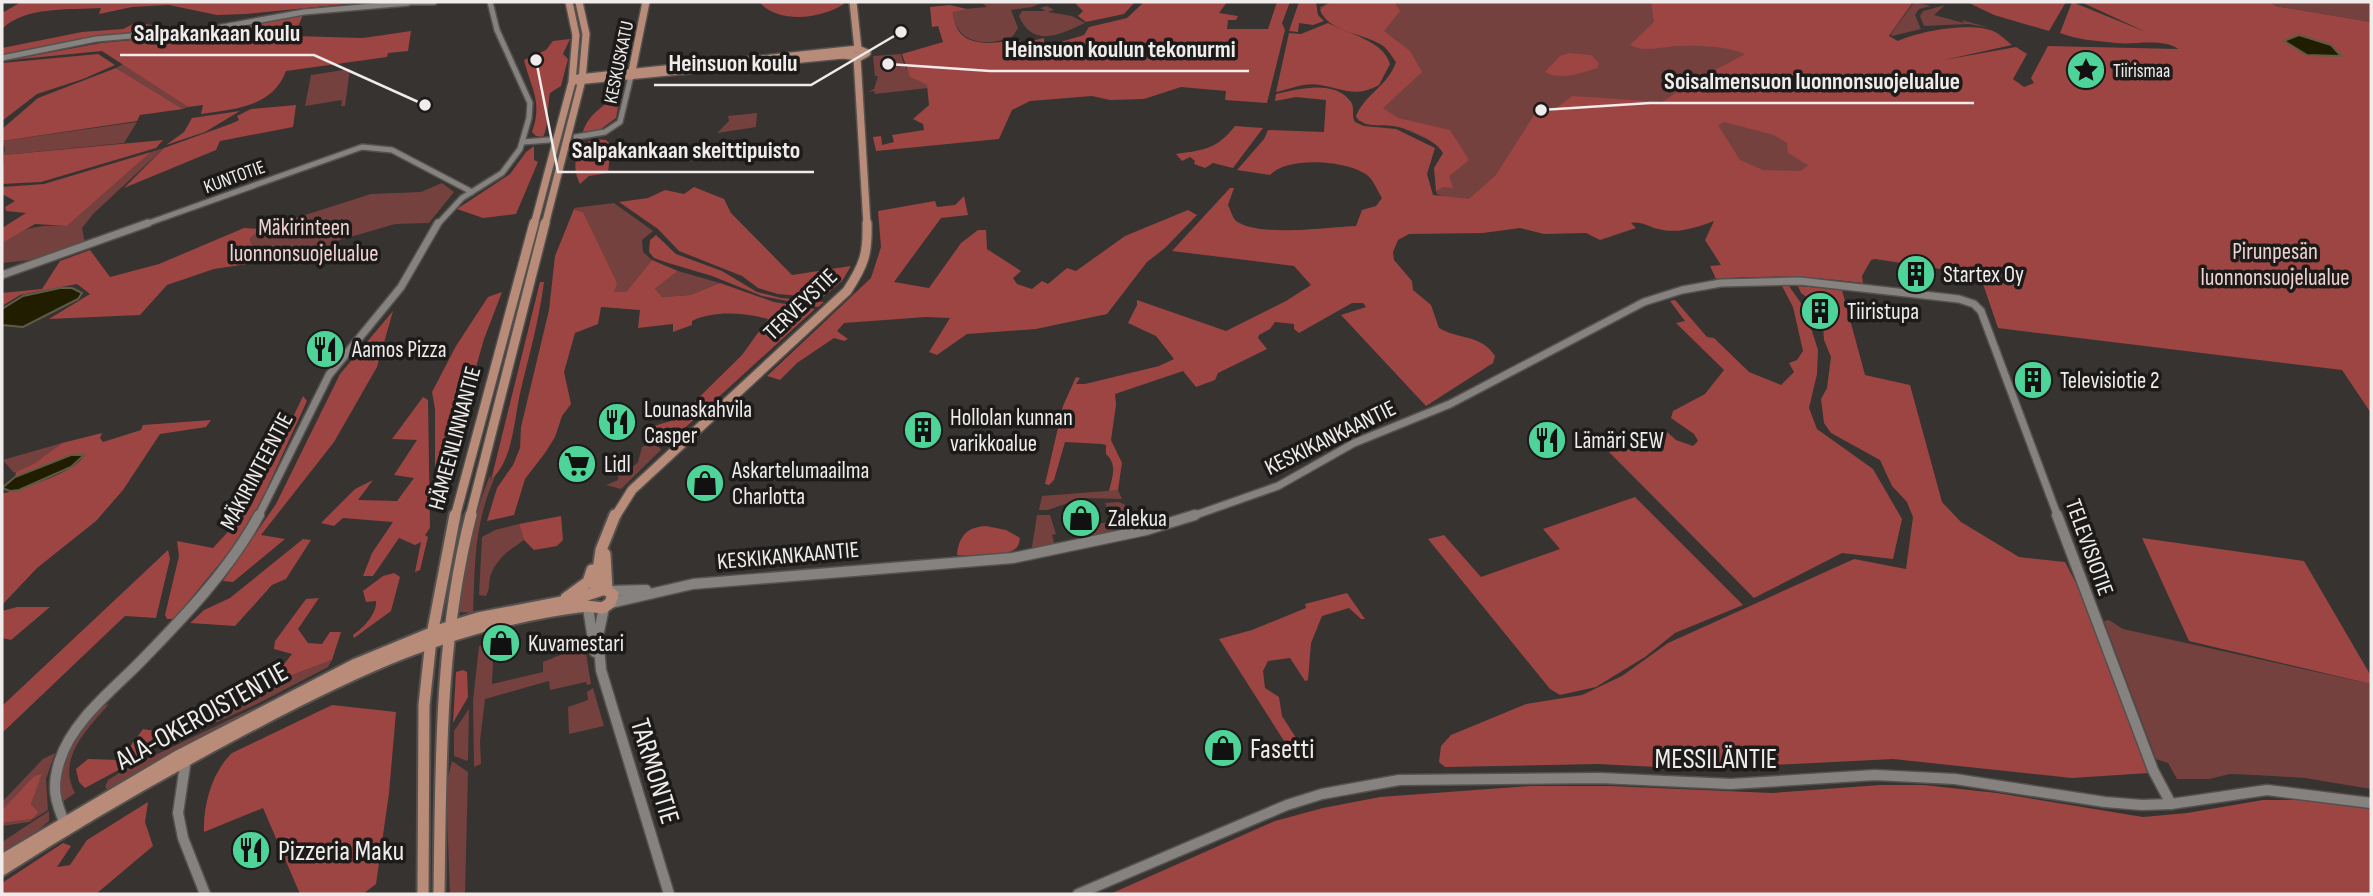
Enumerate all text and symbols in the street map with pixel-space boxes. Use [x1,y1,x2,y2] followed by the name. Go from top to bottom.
[120,10,314,55] callout: Salpakankaan koulu
[134,19,300,48] text: Salpakankaan koulu
[600,19,639,106] street label: KESKUSKATU
[990,26,1249,71] callout: Heinsuon koulun tekonurmi
[1004,35,1236,64] text: Heinsuon koulun tekonurmi
[654,40,811,85] callout: Heinsuon koulu
[668,49,798,78] text: Heinsuon koulu
[2065,49,2107,91] place icon: Tiirismaa
[1650,58,1974,103] callout: Soisalmensuon luonnonsuojelualue
[2113,60,2170,83] place label: Tiirismaa
[1664,67,1960,96] text: Soisalmensuon luonnonsuojelualue
[558,127,814,172] callout: Salpakankaan skeittipuisto
[572,136,800,165] text: Salpakankaan skeittipuisto
[201,156,268,199] street label: KUNTOTIE
[229,214,379,268] park label: Mäkirinteen luonnonsuojelualue
[2200,238,2350,292] park label: Pirunpesän luonnonsuojelualue
[1895,253,1937,295] building icon: Startex Oy
[1943,261,2024,289] place label: Startex Oy
[758,263,843,347] street label: TERVEYSTIE
[1799,290,1841,332] building icon: Tiiristupa
[1847,298,1919,326] place label: Tiiristupa
[304,328,346,370] restaurant icon: Aamos Pizza
[351,336,447,364] place label: Aamos Pizza
[2012,359,2054,401] building icon: Televisiotie 2
[422,363,488,513] street label: HÄMEENLINNANTIE
[2060,367,2159,395] place label: Televisiotie 2
[1260,394,1401,482] street label: KESKIKANKAANTIE
[644,396,752,450] place label: Lounaskahvila Casper
[596,401,638,443] restaurant icon: Lounaskahvila Casper
[950,404,1073,458] place label: Hollolan kunnan varikkoalue
[214,408,300,535] street label: MÄKIRINTEENTIE
[902,409,944,451] building icon: Hollolan kunnan varikkoalue
[1526,419,1568,461] restaurant icon: Lämäri SEW
[1574,427,1664,455] place label: Lämäri SEW
[556,443,598,485] supermarket icon: Lidl
[604,451,631,479] place label: Lidl
[731,457,869,511] place label: Askartelumaailma Charlotta
[684,462,726,504] shop icon: Askartelumaailma Charlotta
[2059,495,2119,599] street label: TELEVISIOTIE
[1060,497,1102,539] shop icon: Zalekua
[1108,505,1167,533] place label: Zalekua
[716,536,860,576] street label: KESKIKANKAANTIE
[480,622,522,664] shop icon: Kuvamestari
[528,630,624,658] place label: Kuvamestari
[109,655,294,778] street label: ALA-OKEROISTENTIE
[623,715,686,828] street label: TARMONTIE
[1202,727,1244,769] shop icon: Fasetti
[1250,733,1314,766] place label: Fasetti
[1655,743,1777,776] street label: MESSILÄNTIE
[230,829,272,871] restaurant icon: Pizzeria Maku
[278,835,404,868] place label: Pizzeria Maku

